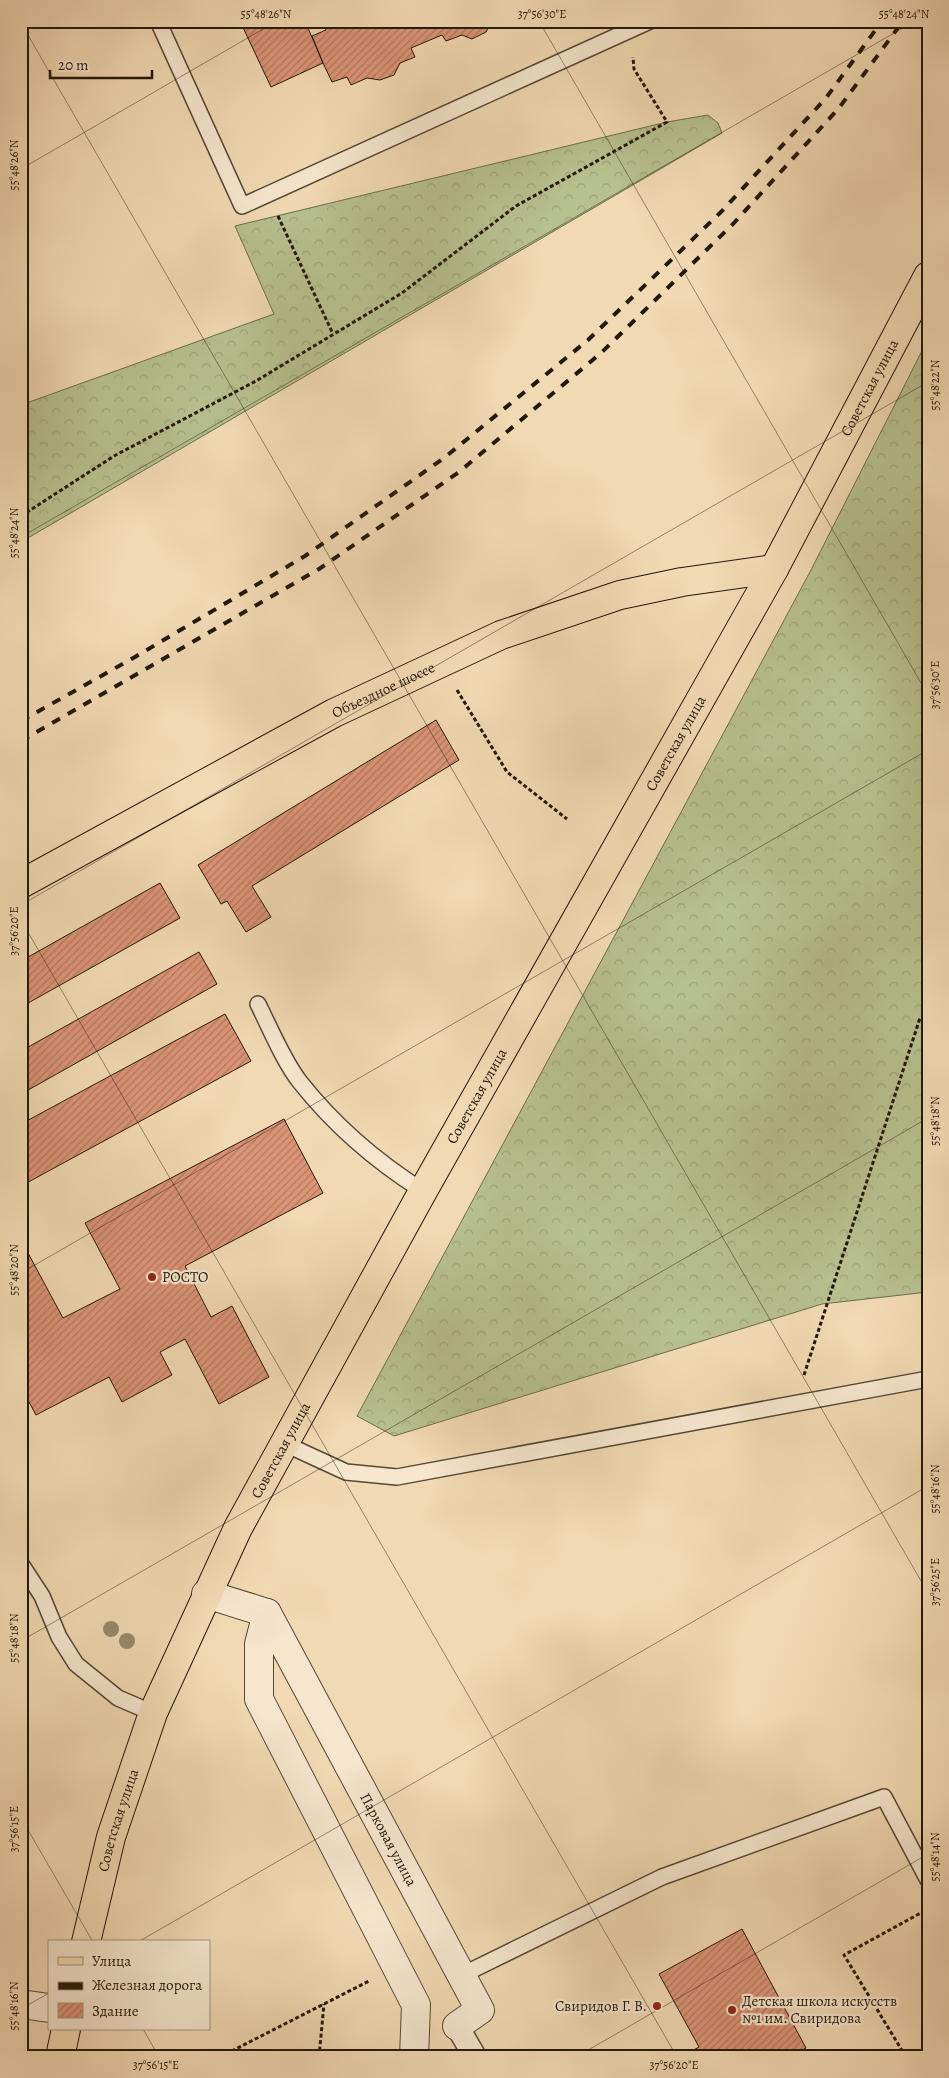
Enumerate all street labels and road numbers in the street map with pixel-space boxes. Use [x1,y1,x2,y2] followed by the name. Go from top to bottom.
[836,336,903,440] street label: Советская улица
[328,657,438,723] street label: Объездное шоссе
[641,692,711,795] street label: Советская улица
[442,1044,512,1147] street label: Советская улица
[246,1399,315,1502] street label: Советская улица
[93,1766,143,1874] street label: Советская улица
[355,1790,422,1890] street label: Парковая улица

